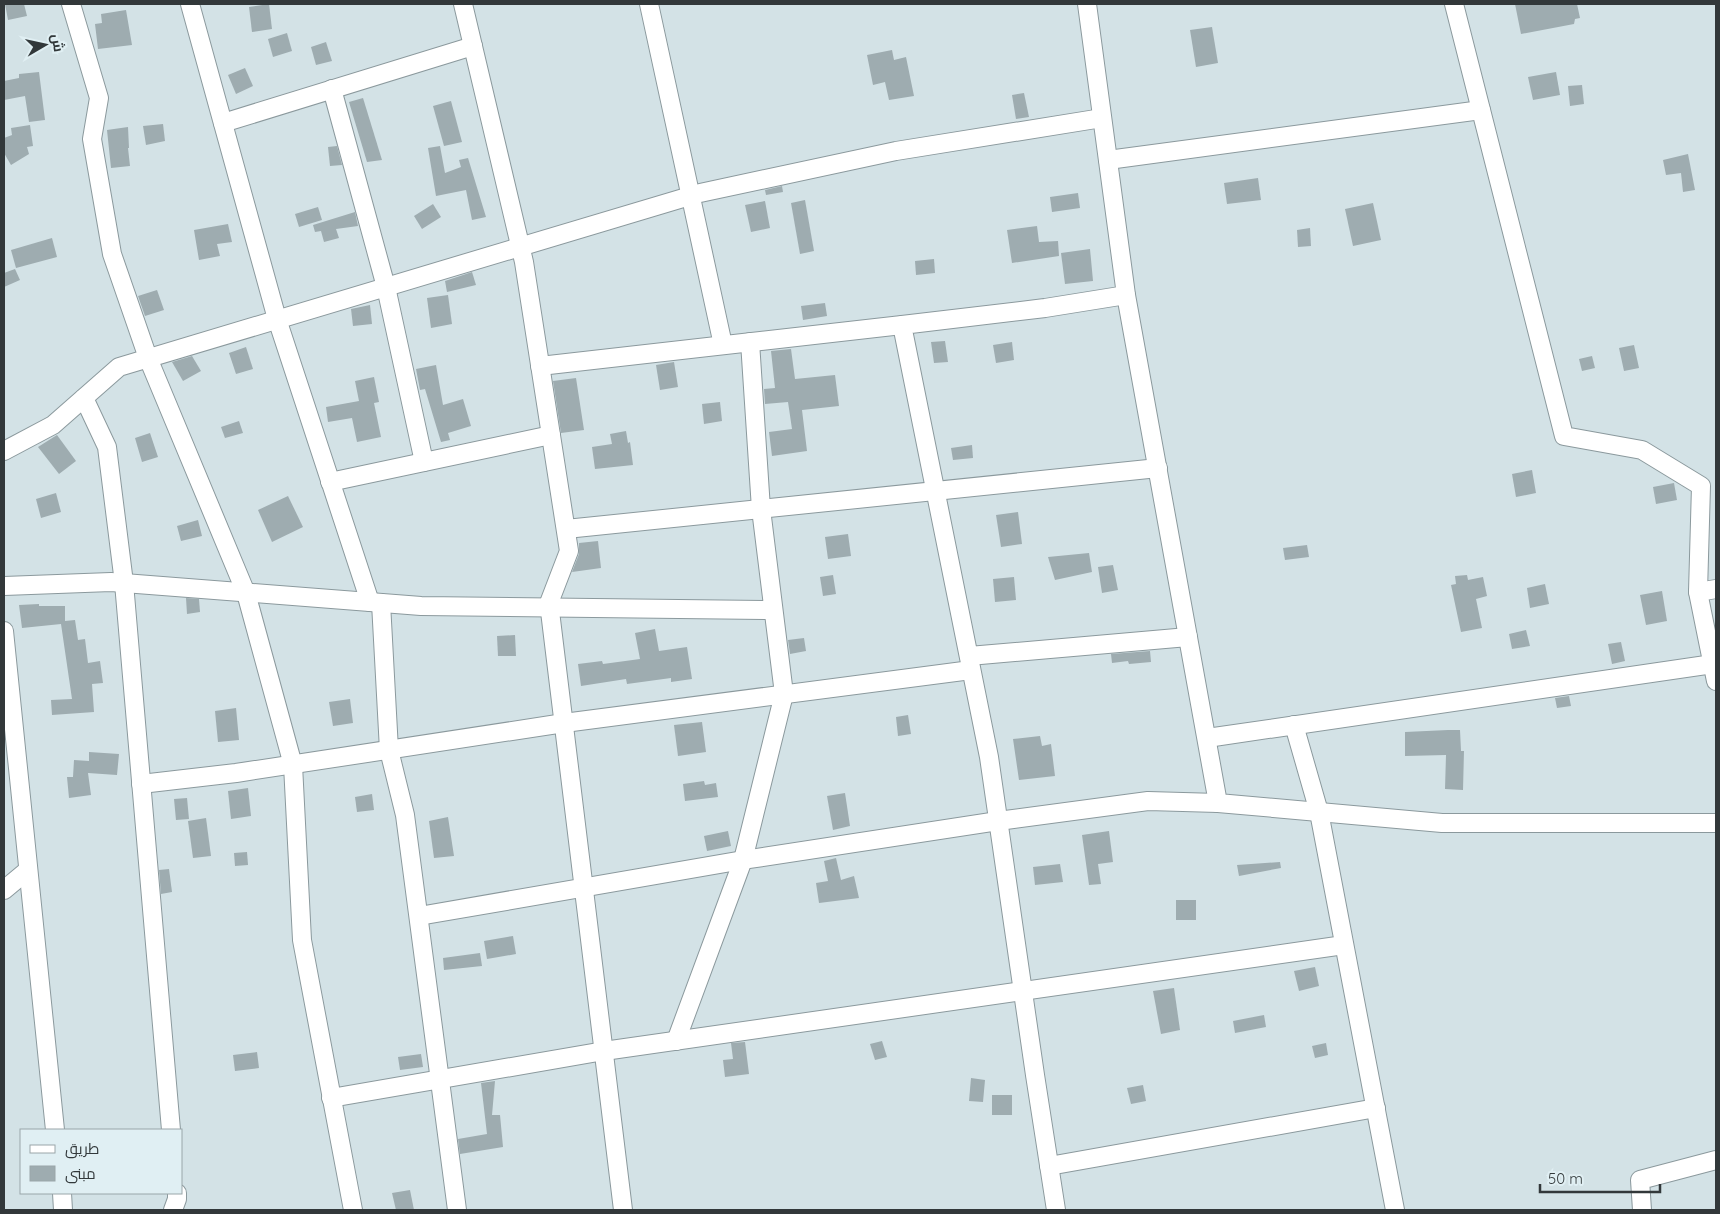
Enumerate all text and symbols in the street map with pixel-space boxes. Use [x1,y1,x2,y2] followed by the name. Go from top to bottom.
[20,20,70,70] north arrow
[48,33,68,53] text: ش
[20,1129,182,1194] legend
[65,1139,99,1159] text: طريق
[1540,1162,1660,1194] scale bar
[65,1164,96,1184] text: مبنى
[1548,1169,1583,1188] text: 50 m

